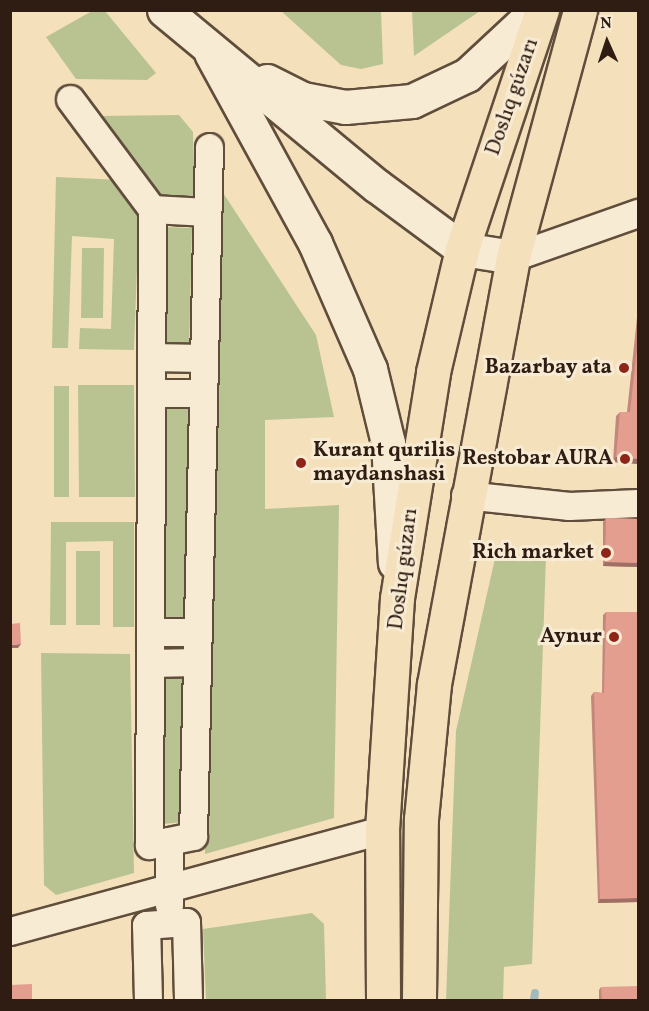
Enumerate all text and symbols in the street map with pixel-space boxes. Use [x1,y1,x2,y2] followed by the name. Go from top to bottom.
[577,12,637,72] north arrow
[600,13,612,35] text: N
[481,35,545,159] street label: Doslıq gúzarı
[484,355,612,381] place label: Bazarbay ata
[617,361,631,375] marker: Bazarbay ata
[313,438,455,488] place label: Kurant qurilis maydanshasi
[462,446,613,472] place label: Restobar AURA
[618,452,632,466] marker: Restobar AURA
[294,456,308,470] marker: Kurant qurilis maydanshasi
[384,507,424,631] street label: Doslıq gúzarı
[472,540,594,566] place label: Rich market
[599,546,613,560] marker: Rich market
[540,624,602,650] place label: Aynur
[607,630,621,644] marker: Aynur

